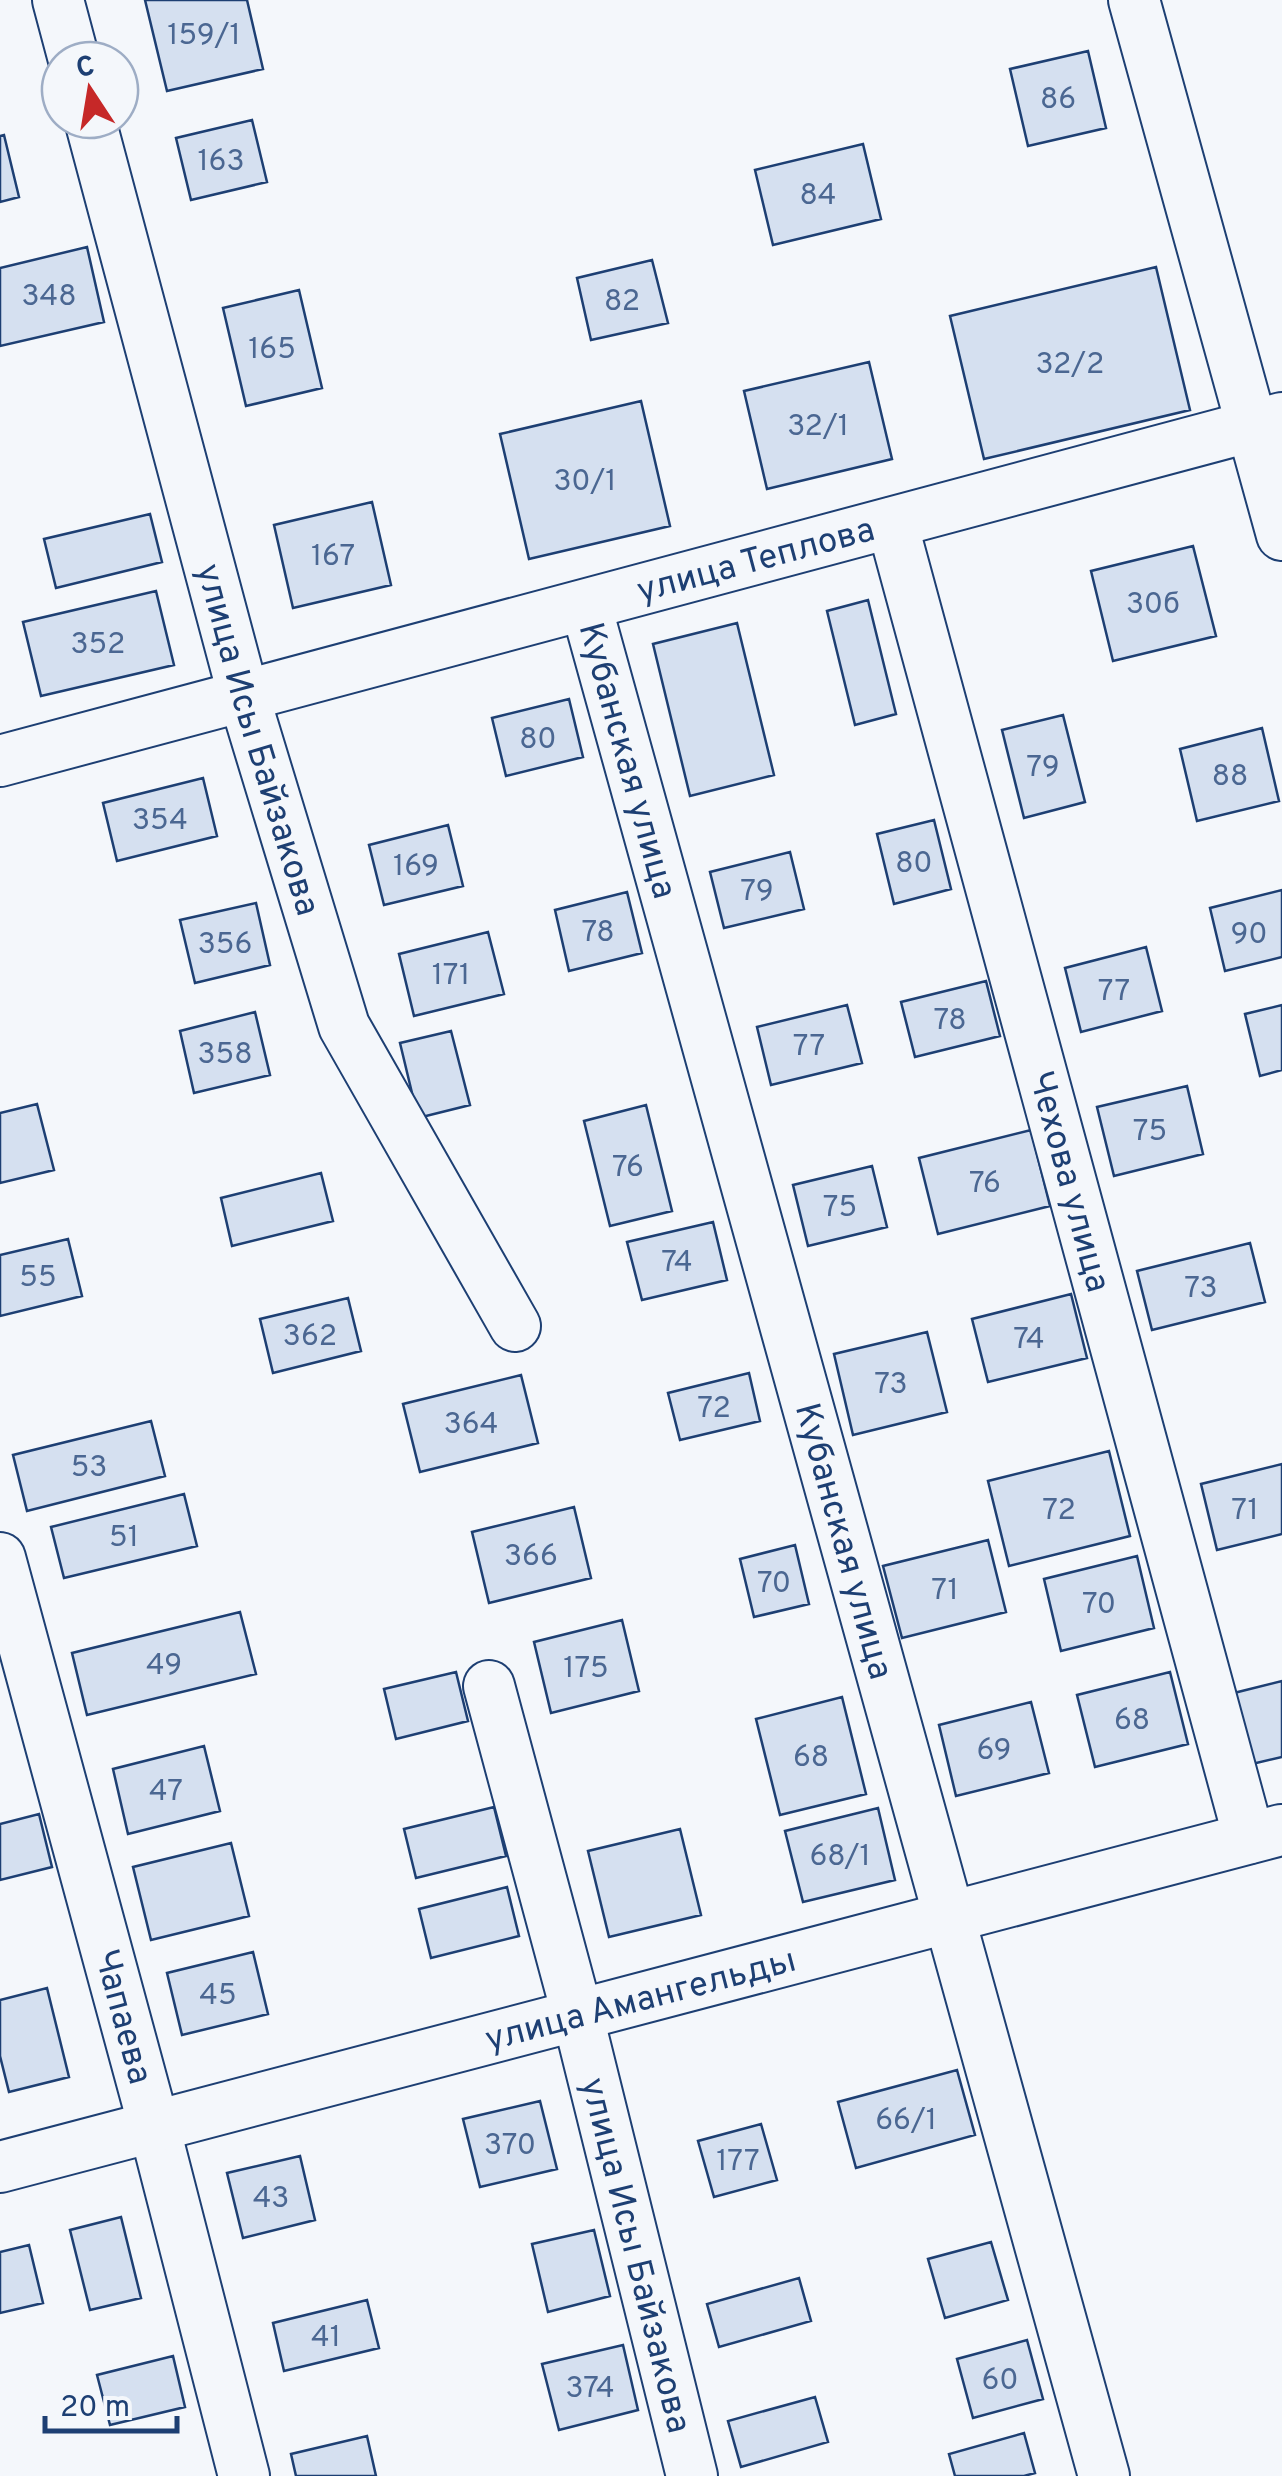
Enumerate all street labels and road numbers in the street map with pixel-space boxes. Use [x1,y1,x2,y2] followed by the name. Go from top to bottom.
[633,509,880,615] street label: улица Теплова
[184,559,328,922] street label: улица Исы Байзакова
[567,618,685,904] street label: Кубанская улица
[1017,1067,1119,1297] street label: Чехова улица
[783,1399,901,1685] street label: Кубанская улица
[481,1940,801,2063] street label: улица Амангельды
[82,1945,161,2090] street label: Чапаева
[569,2074,699,2438] street label: улица Исы Байзакова

